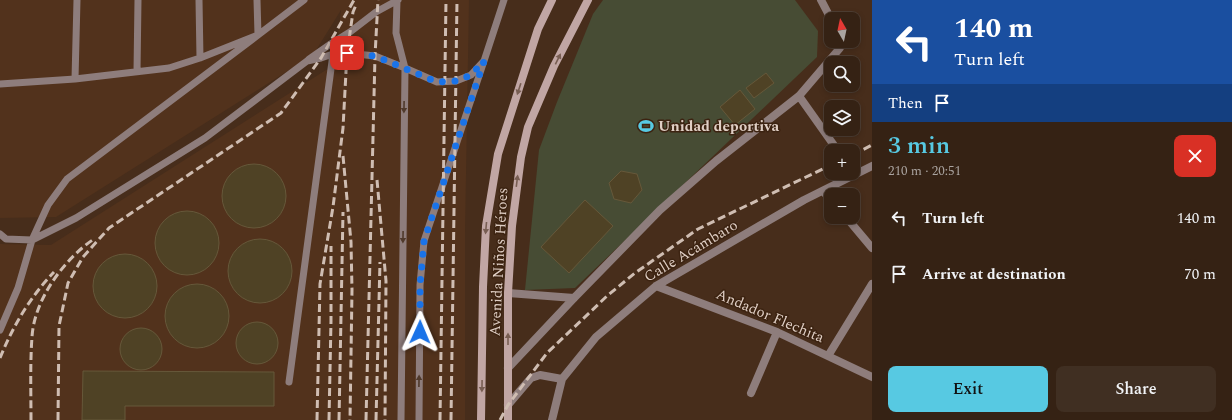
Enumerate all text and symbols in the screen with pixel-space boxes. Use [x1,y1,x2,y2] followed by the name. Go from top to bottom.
[954,7,1033,50] text: 140 m
[824,12,860,48] north arrow
[824,12,860,224] map controls
[888,16,940,68] icon: left
[330,36,364,70] pin
[336,42,358,64] icon: arrive
[954,46,1025,73] text: Turn left
[555,53,561,65] one-way arrow
[824,56,860,92] button: search
[516,83,522,95] one-way arrow
[888,92,923,115] text: Then
[931,92,953,114] icon: arrive
[824,100,860,136] button: layers
[401,101,407,114] one-way arrow
[658,115,779,138] place label: Unidad deportiva
[637,117,655,135] sports icon: Unidad deportiva
[888,128,950,164] text: 3 min
[1174,135,1216,177] button: close
[824,144,860,180] button: +
[888,161,961,181] text: 210 m · 20:51
[514,175,521,188] one-way arrow
[484,187,514,337] street label: Avenida Niños Héroes
[824,188,860,224] button: −
[888,207,910,229] icon: left
[922,207,984,230] text: Turn left
[1177,207,1216,230] text: 140 m
[640,214,742,288] street label: Calle Acámbaro
[483,222,490,234] one-way arrow
[400,231,406,244] one-way arrow
[888,263,910,285] icon: arrive
[922,263,1066,286] text: Arrive at destination
[1184,263,1216,286] text: 70 m
[712,283,828,349] street label: Andador Flechita
[399,311,441,353] position arrow
[505,332,511,345] one-way arrow
[888,366,1048,412] button: Exit
[1056,366,1216,412] button: Share
[416,374,422,387] one-way arrow
[479,380,485,393] one-way arrow

